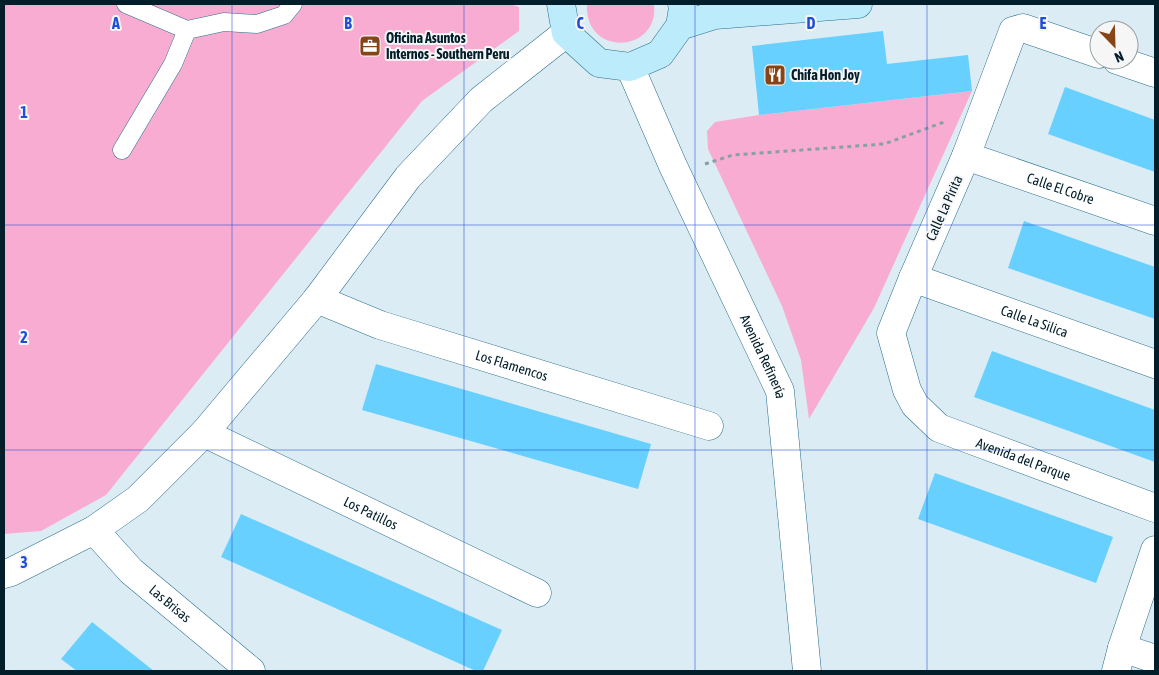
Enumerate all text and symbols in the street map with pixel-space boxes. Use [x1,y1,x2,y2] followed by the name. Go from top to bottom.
[111,14,120,32] text: A
[344,14,352,32] text: B
[576,14,584,32] text: C
[807,14,816,32] text: D
[1040,14,1047,32] text: E
[1089,20,1139,70] north arrow
[386,30,510,62] place label: Oficina Asuntos Internos - Southern Peru
[358,34,382,58] office icon: Oficina Asuntos Internos - Southern Peru
[1112,48,1126,66] text: N
[763,63,787,87] restaurant icon: Chifa Hon Joy
[791,67,860,83] place label: Chifa Hon Joy
[20,103,28,121] text: 1
[1025,170,1096,207] street label: Calle El Cobre
[922,173,966,243] street label: Calle La Pirita
[999,302,1070,340] street label: Calle La Silica
[737,312,789,399] street label: Avenida Refinería
[20,328,28,346] text: 2
[474,347,550,384] street label: Los Flamencos
[974,434,1073,484] street label: Avenida del Parque
[341,493,400,533] street label: Los Patillos
[20,553,28,571] text: 3
[146,582,194,625] street label: Las Brisas

